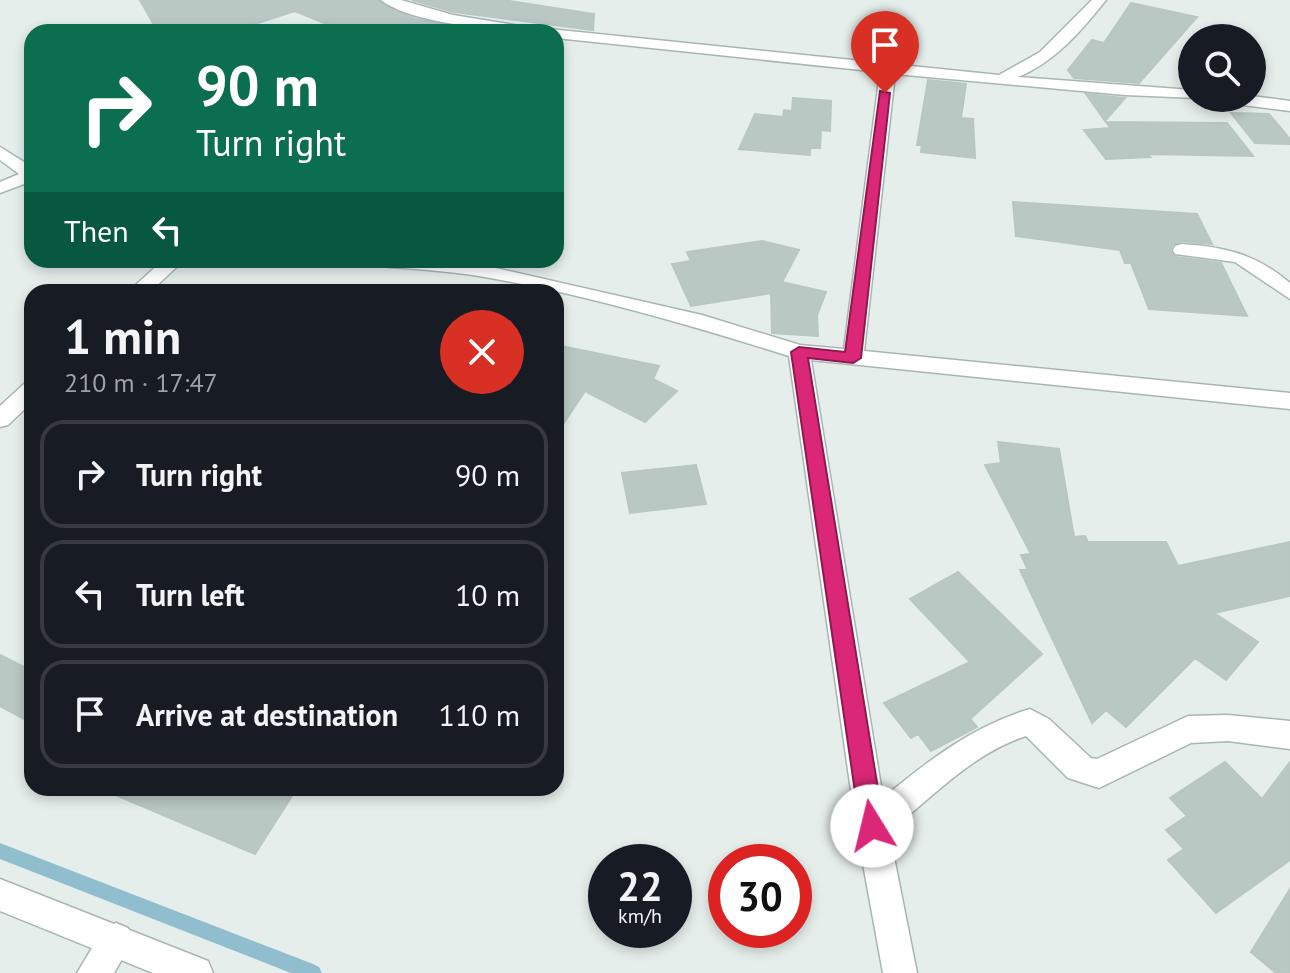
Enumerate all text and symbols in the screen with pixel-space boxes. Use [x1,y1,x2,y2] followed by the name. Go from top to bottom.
[851,11,919,93] pin
[863,23,907,67] icon: arrive
[1178,24,1266,112] map controls
[1178,24,1266,112] button: search
[196,49,319,121] text: 90 m
[64,56,168,160] icon: right
[196,119,346,166] text: Turn right
[145,208,189,252] icon: left
[64,211,129,250] text: Then
[64,305,181,367] text: 1 min
[440,310,524,394] button: close
[64,366,218,399] text: 210 m · 17:47
[68,452,112,496] icon: right
[136,455,262,494] text: Turn right
[455,455,520,494] text: 90 m
[68,572,112,616] icon: left
[136,575,244,614] text: Turn left
[455,575,520,614] text: 10 m
[68,692,112,736] icon: arrive
[136,695,398,734] text: Arrive at destination
[439,695,520,734] text: 110 m
[830,784,914,868] position arrow
[708,844,812,948] speed limit sign: 30
[617,860,663,912] text: 22
[618,903,662,929] text: km/h

